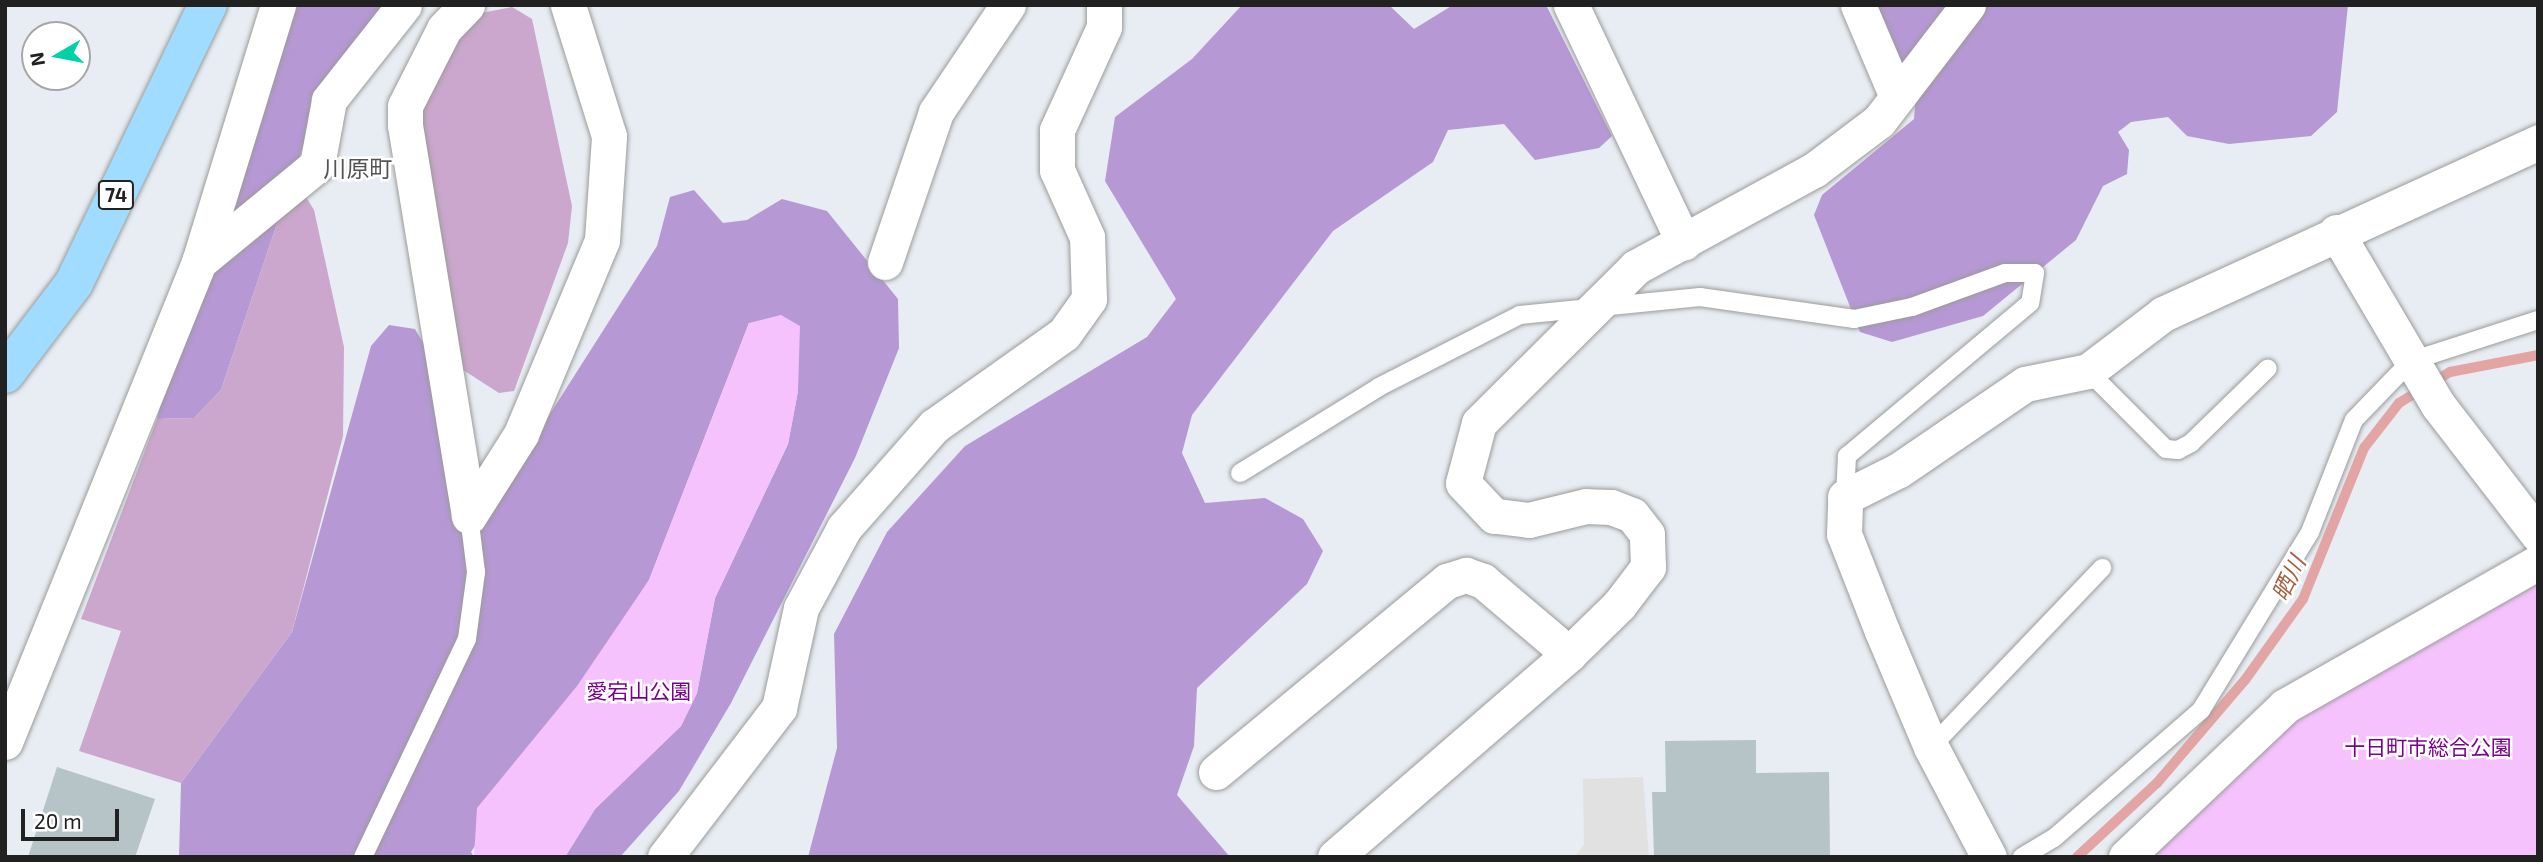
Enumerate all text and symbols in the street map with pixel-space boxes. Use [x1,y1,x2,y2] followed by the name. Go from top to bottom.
[21,21,91,91] north arrow
[24,51,49,68] text: N
[324,154,392,182] district label: 川原町
[97,180,135,210] road number: 74
[2266,551,2310,605] water label: 晒川
[587,678,691,704] park label: 愛宕山公園
[2344,734,2512,760] park label: 十日町市総合公園
[24,796,122,840] scale bar
[34,808,82,833] text: 20 m

